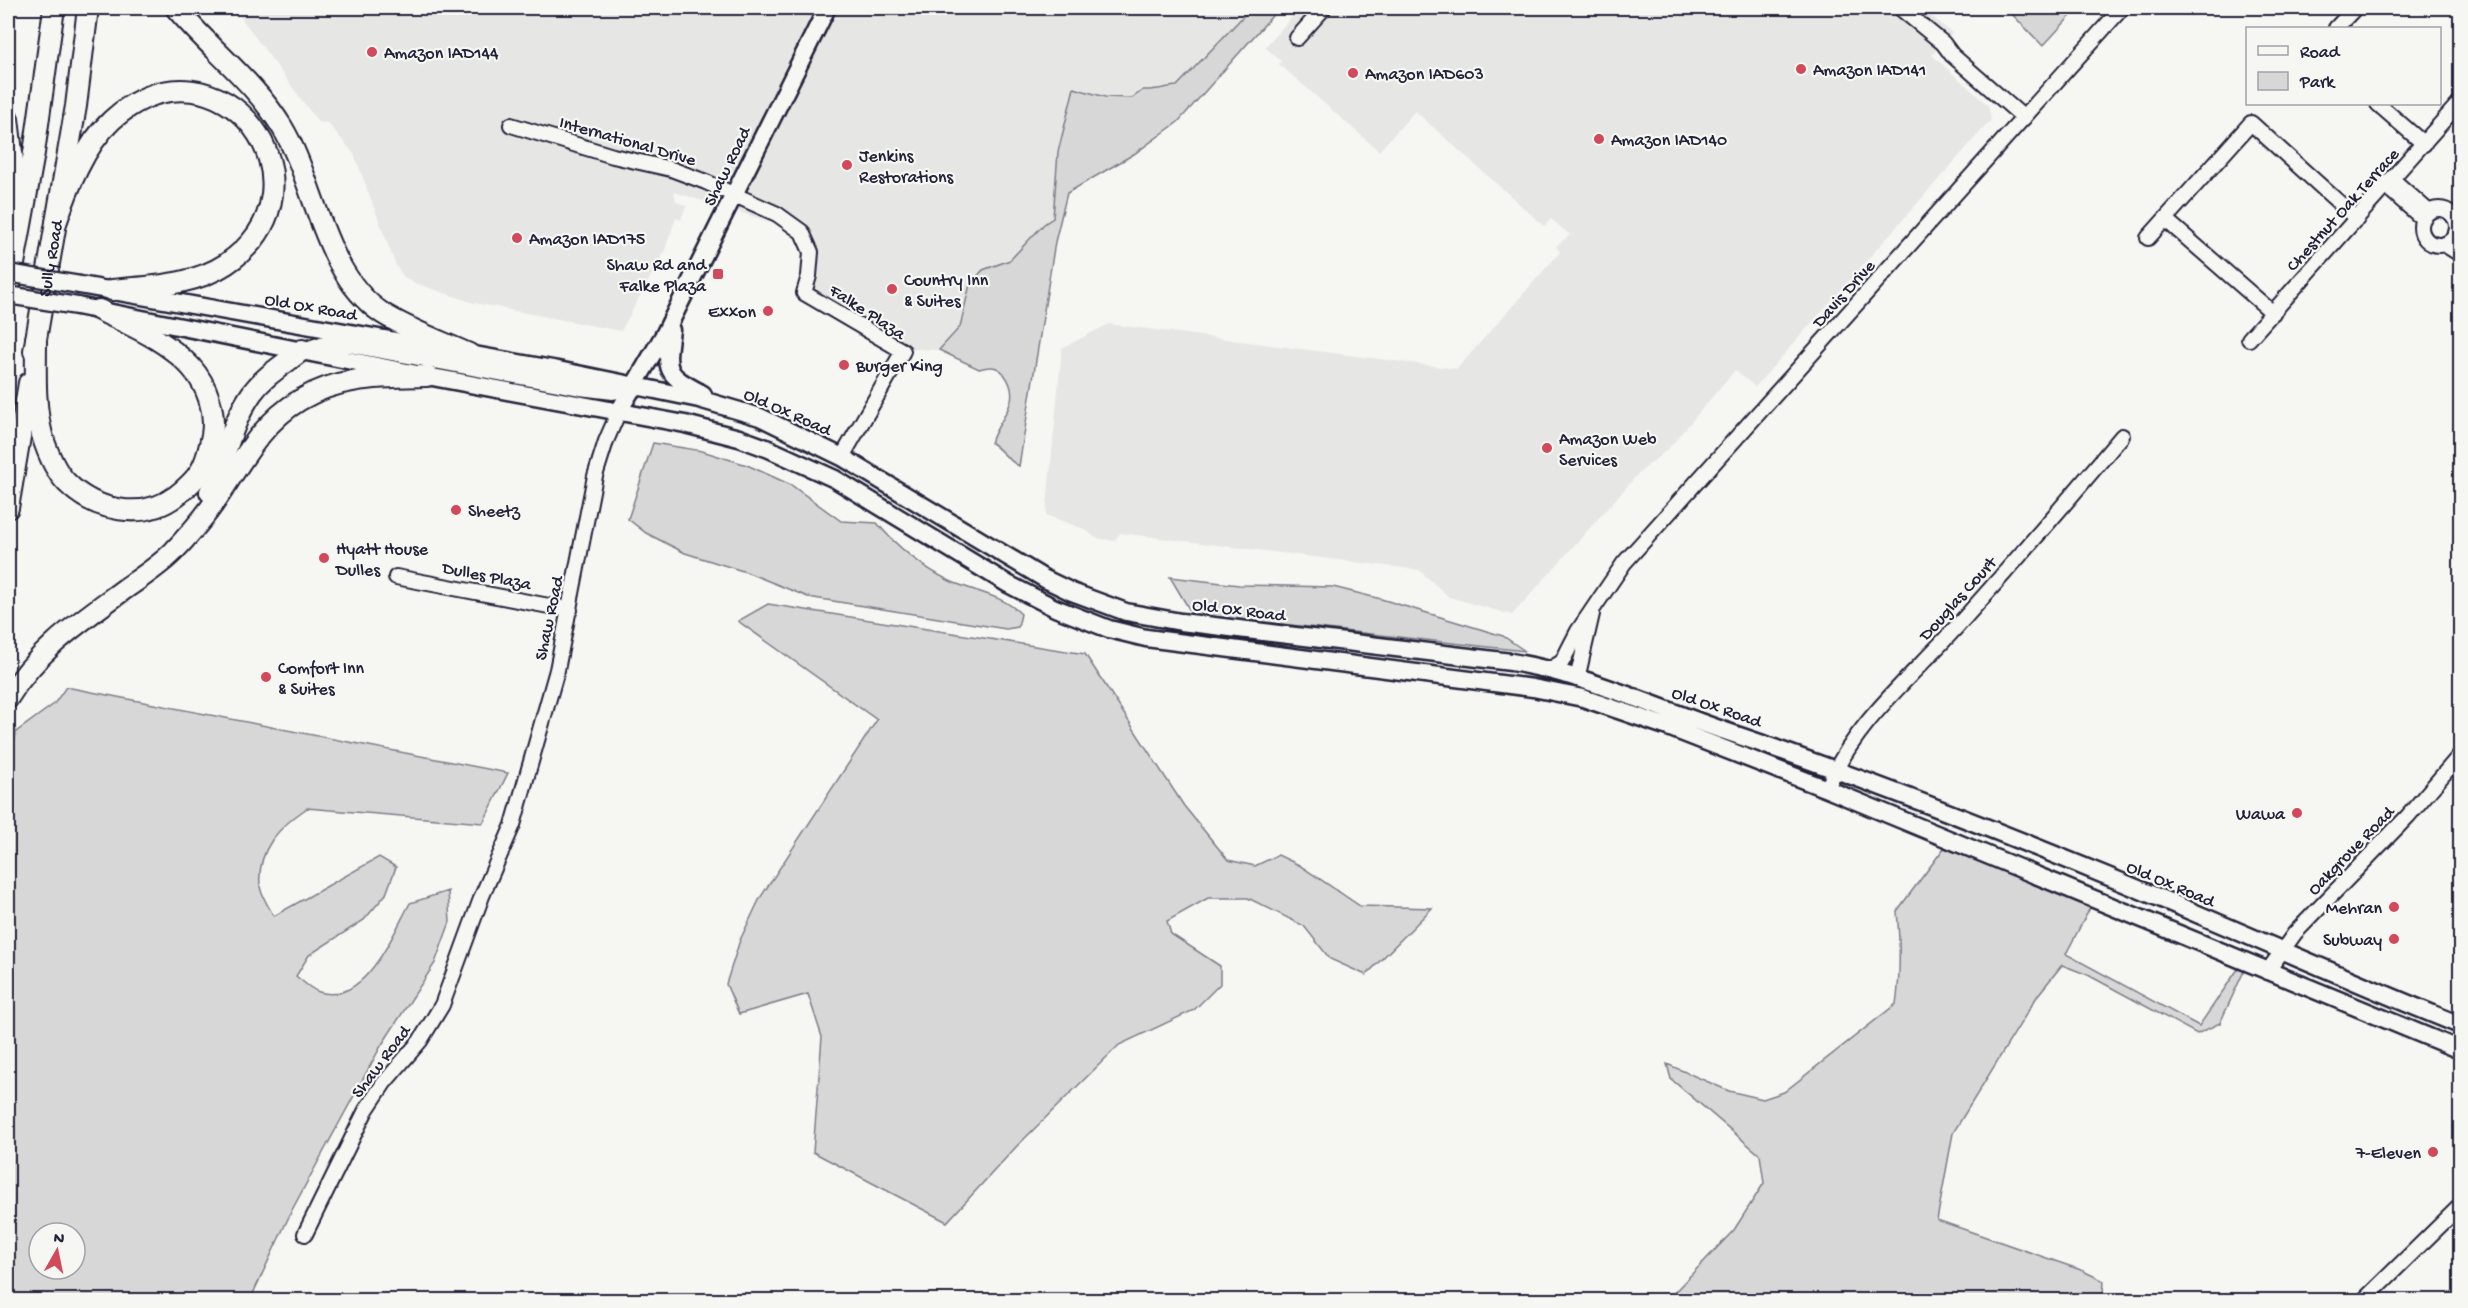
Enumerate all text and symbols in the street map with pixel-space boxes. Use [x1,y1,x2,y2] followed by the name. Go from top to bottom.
[2246,27,2441,105] legend
[2300,43,2341,64] text: Road
[384,44,499,65] place label: Amazon IAD144
[365,45,379,59] marker: Amazon IAD144
[1813,61,1926,82] place label: Amazon IAD141
[1794,62,1808,76] marker: Amazon IAD141
[1365,65,1484,86] place label: Amazon IAD603
[1346,66,1360,80] marker: Amazon IAD603
[2299,73,2336,94] text: Park
[557,113,699,172] street label: International Drive
[700,123,757,210] street label: Shaw Road
[1611,131,1727,152] place label: Amazon IAD140
[1592,132,1606,146] marker: Amazon IAD140
[2283,144,2405,277] street label: Chestnut Oak Terrace
[859,147,955,189] place label: Jenkins Restorations
[840,158,854,172] marker: Jenkins Restorations
[35,218,69,299] street label: Sully Road
[529,230,645,251] place label: Amazon IAD175
[510,231,524,245] marker: Amazon IAD175
[606,256,707,298] place label: Shaw Rd and Falke Plaza
[1808,256,1881,334] street label: Davis Drive
[711,267,725,281] marker: Shaw Rd and Falke Plaza
[904,271,989,313] place label: Country Inn & Suites
[824,280,910,346] street label: Falke Plaza
[885,282,899,296] marker: Country Inn & Suites
[263,290,360,327] street label: Old Ox Road
[708,303,756,324] place label: Exxon
[761,304,775,318] marker: Exxon
[855,357,943,378] place label: Burger King
[837,358,851,372] marker: Burger King
[740,385,835,442] street label: Old Ox Road
[1559,430,1657,472] place label: Amazon Web Services
[1540,441,1554,455] marker: Amazon Web Services
[468,502,521,523] place label: Sheetz
[449,503,463,517] marker: Sheetz
[335,540,429,582] place label: Hyatt House Dulles
[317,551,331,565] marker: Hyatt House Dulles
[1915,552,2003,647] street label: Douglas Court
[439,558,534,597] street label: Dulles Plaza
[531,573,570,663] street label: Shaw Road
[1191,595,1288,628] street label: Old Ox Road
[278,659,365,701] place label: Comfort Inn & Suites
[259,670,273,684] marker: Comfort Inn & Suites
[1669,683,1765,734] street label: Old Ox Road
[2304,802,2401,901] street label: Oakgrove Road
[2236,805,2286,826] place label: Wawa
[2290,806,2304,820] marker: Wawa
[2123,857,2218,914] street label: Old Ox Road
[2326,899,2382,920] place label: Mehran
[2387,900,2401,914] marker: Mehran
[2323,931,2382,952] place label: Subway
[2387,932,2401,946] marker: Subway
[348,1021,417,1103] street label: Shaw Road
[2355,1144,2421,1165] place label: 7-Eleven
[2426,1145,2440,1159] marker: 7-Eleven
[27,1221,87,1281] north arrow
[52,1229,66,1250] text: N

